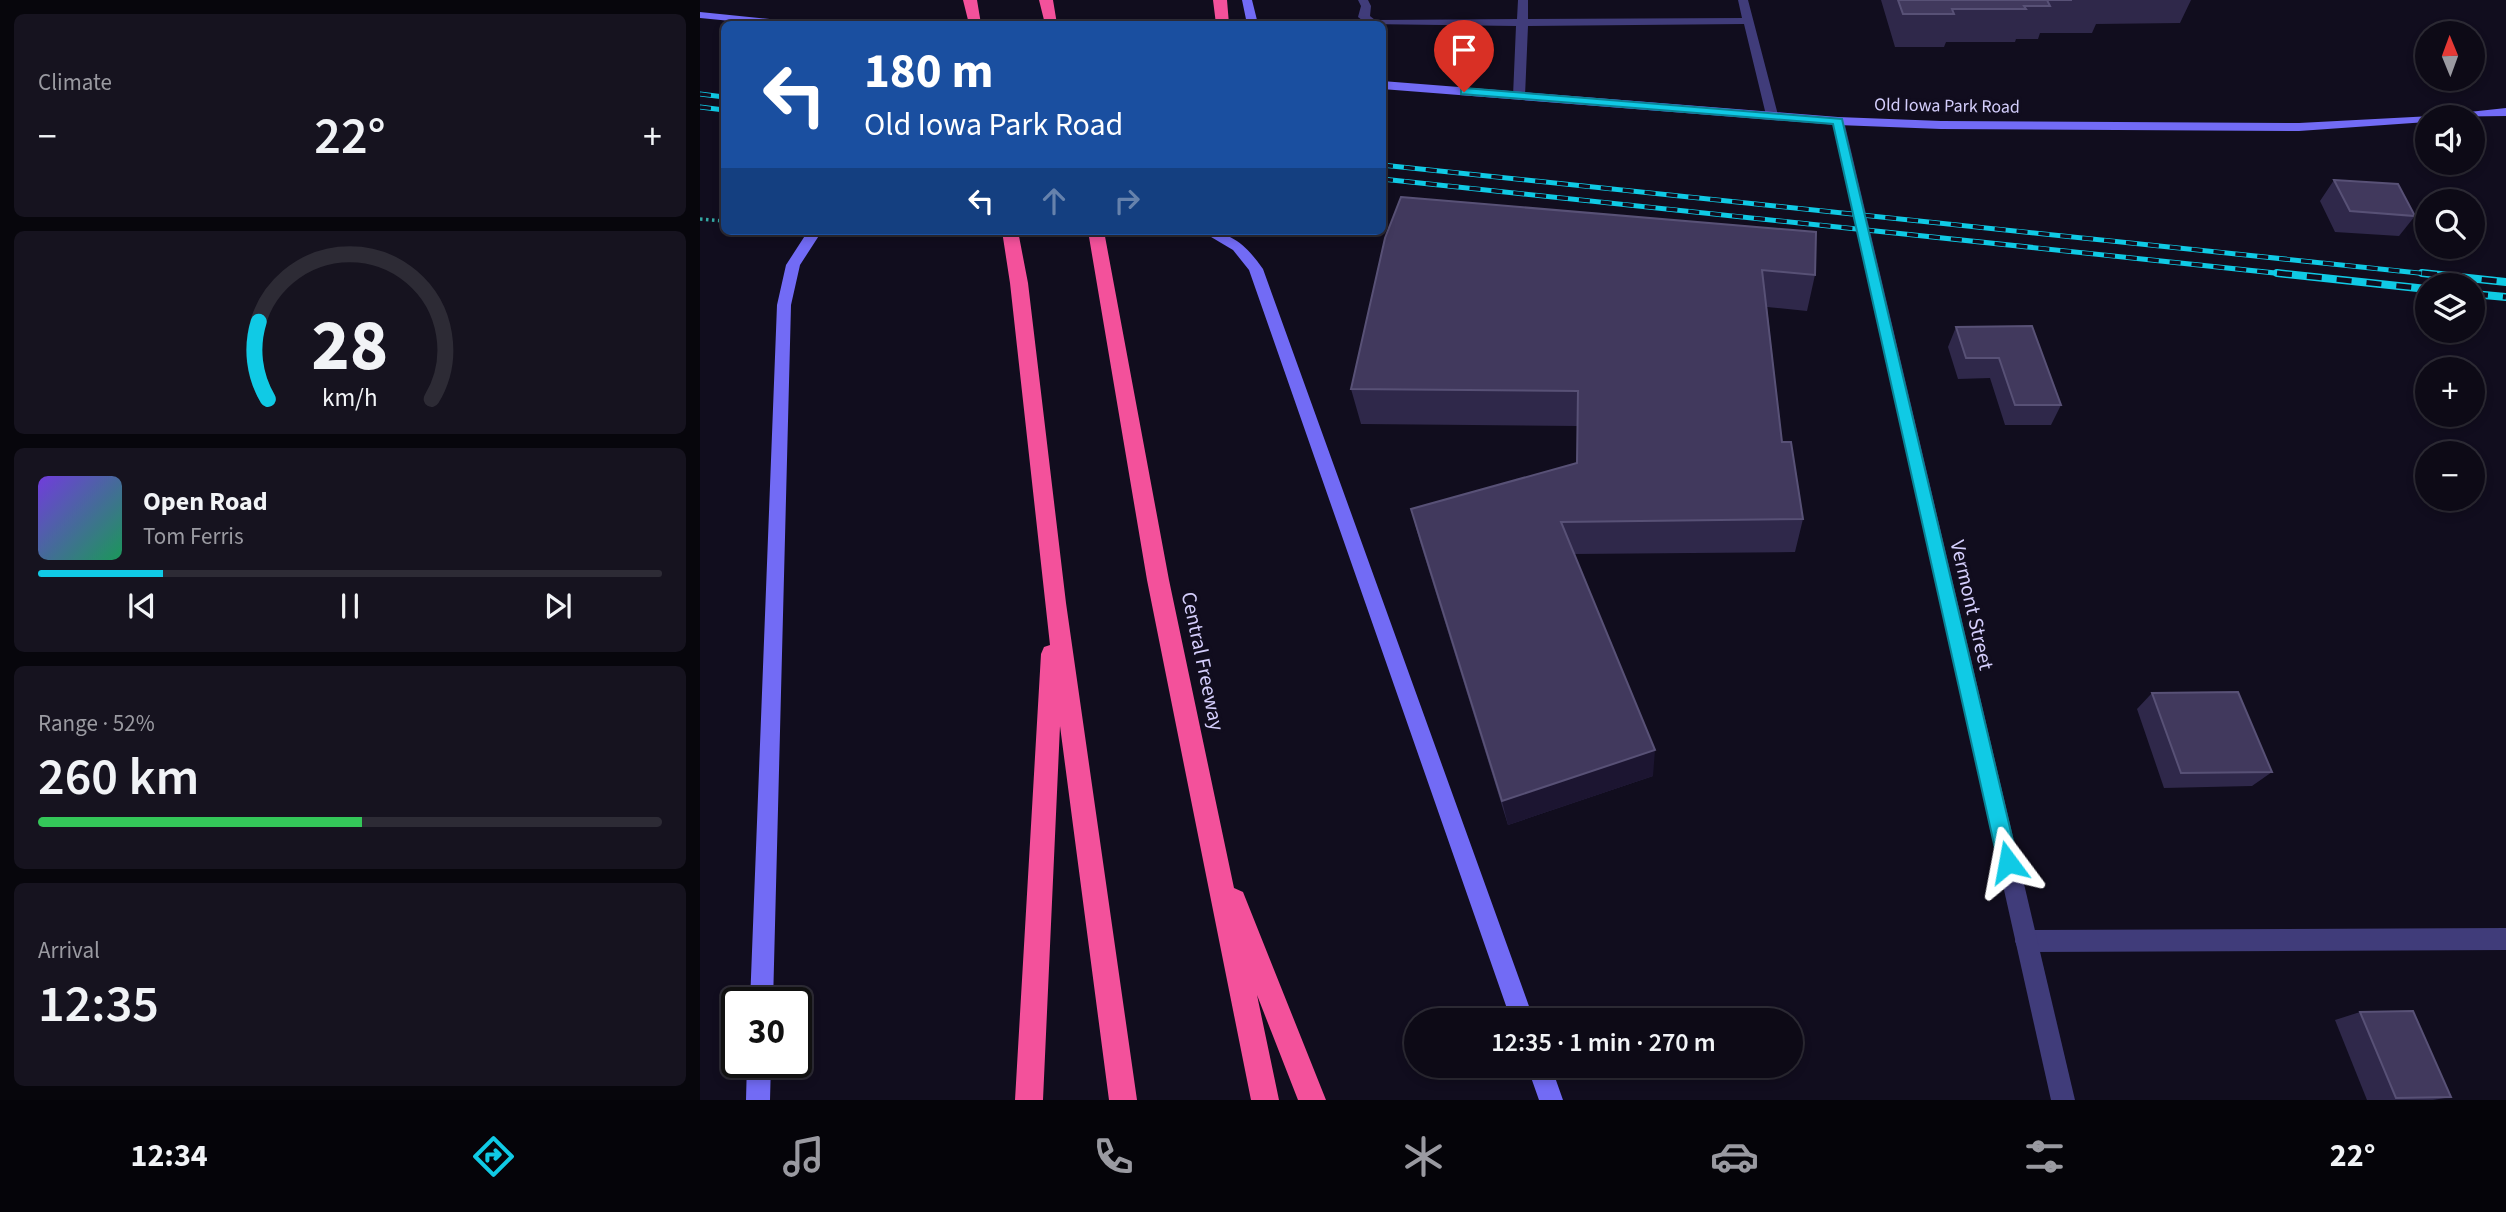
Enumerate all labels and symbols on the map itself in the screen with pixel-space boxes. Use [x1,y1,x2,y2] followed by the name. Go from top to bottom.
[1434,20,1494,92] pin
[2415,21,2485,91] north arrow
[1874,92,2020,120] street label: Old Iowa Park Road
[1942,537,2002,673] street label: Vermont Street
[1174,589,1232,733] street label: Central Freeway
[1971,825,2045,899] position arrow
[721,987,812,1078] speed limit sign: 30

